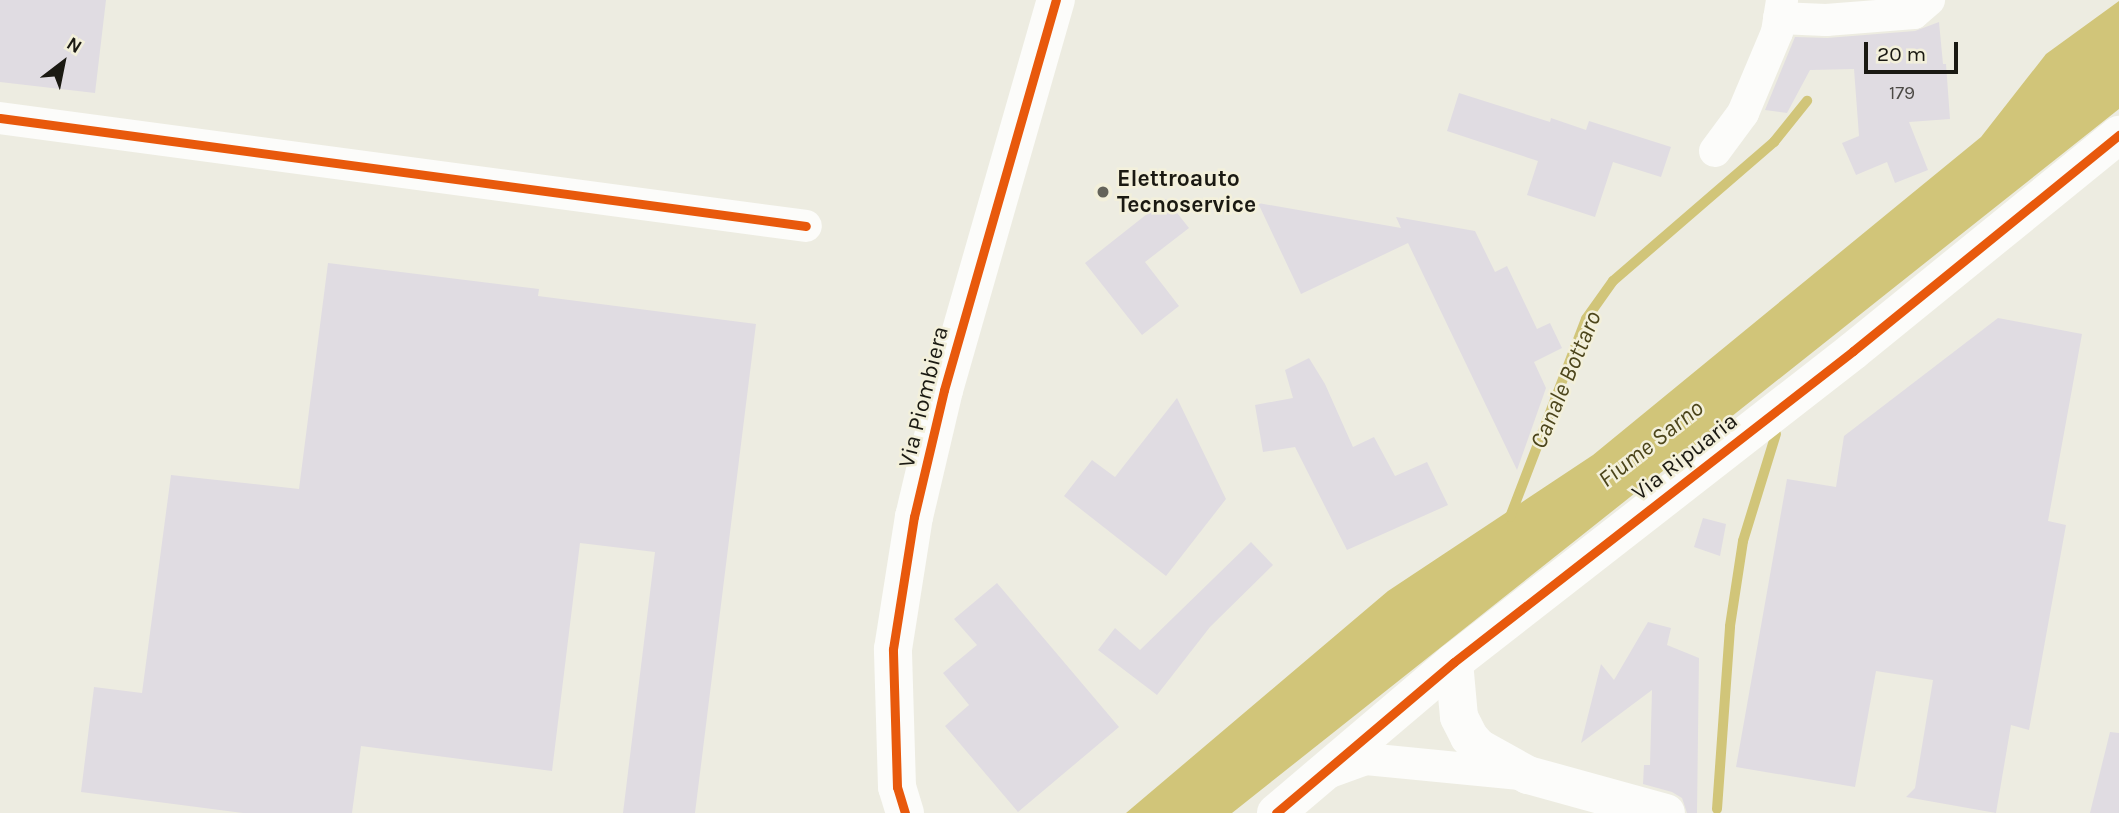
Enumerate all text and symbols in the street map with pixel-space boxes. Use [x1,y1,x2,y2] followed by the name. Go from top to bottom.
[28,28,98,98] north arrow
[1867,28,1962,72] scale bar
[63,32,86,58] text: N
[1877,42,1926,66] text: 20 m
[1889,83,1915,105] house number: 179
[1117,165,1256,219] place label: Elettroauto Tecnoservice
[1095,184,1111,200] marker: Elettroauto Tecnoservice
[1524,307,1608,453] water label: Canale Bottaro
[893,323,955,471] street label: Via Piombiera
[1593,394,1709,494] water label: Fiume Sarno
[1627,407,1743,507] street label: Via Ripuaria

